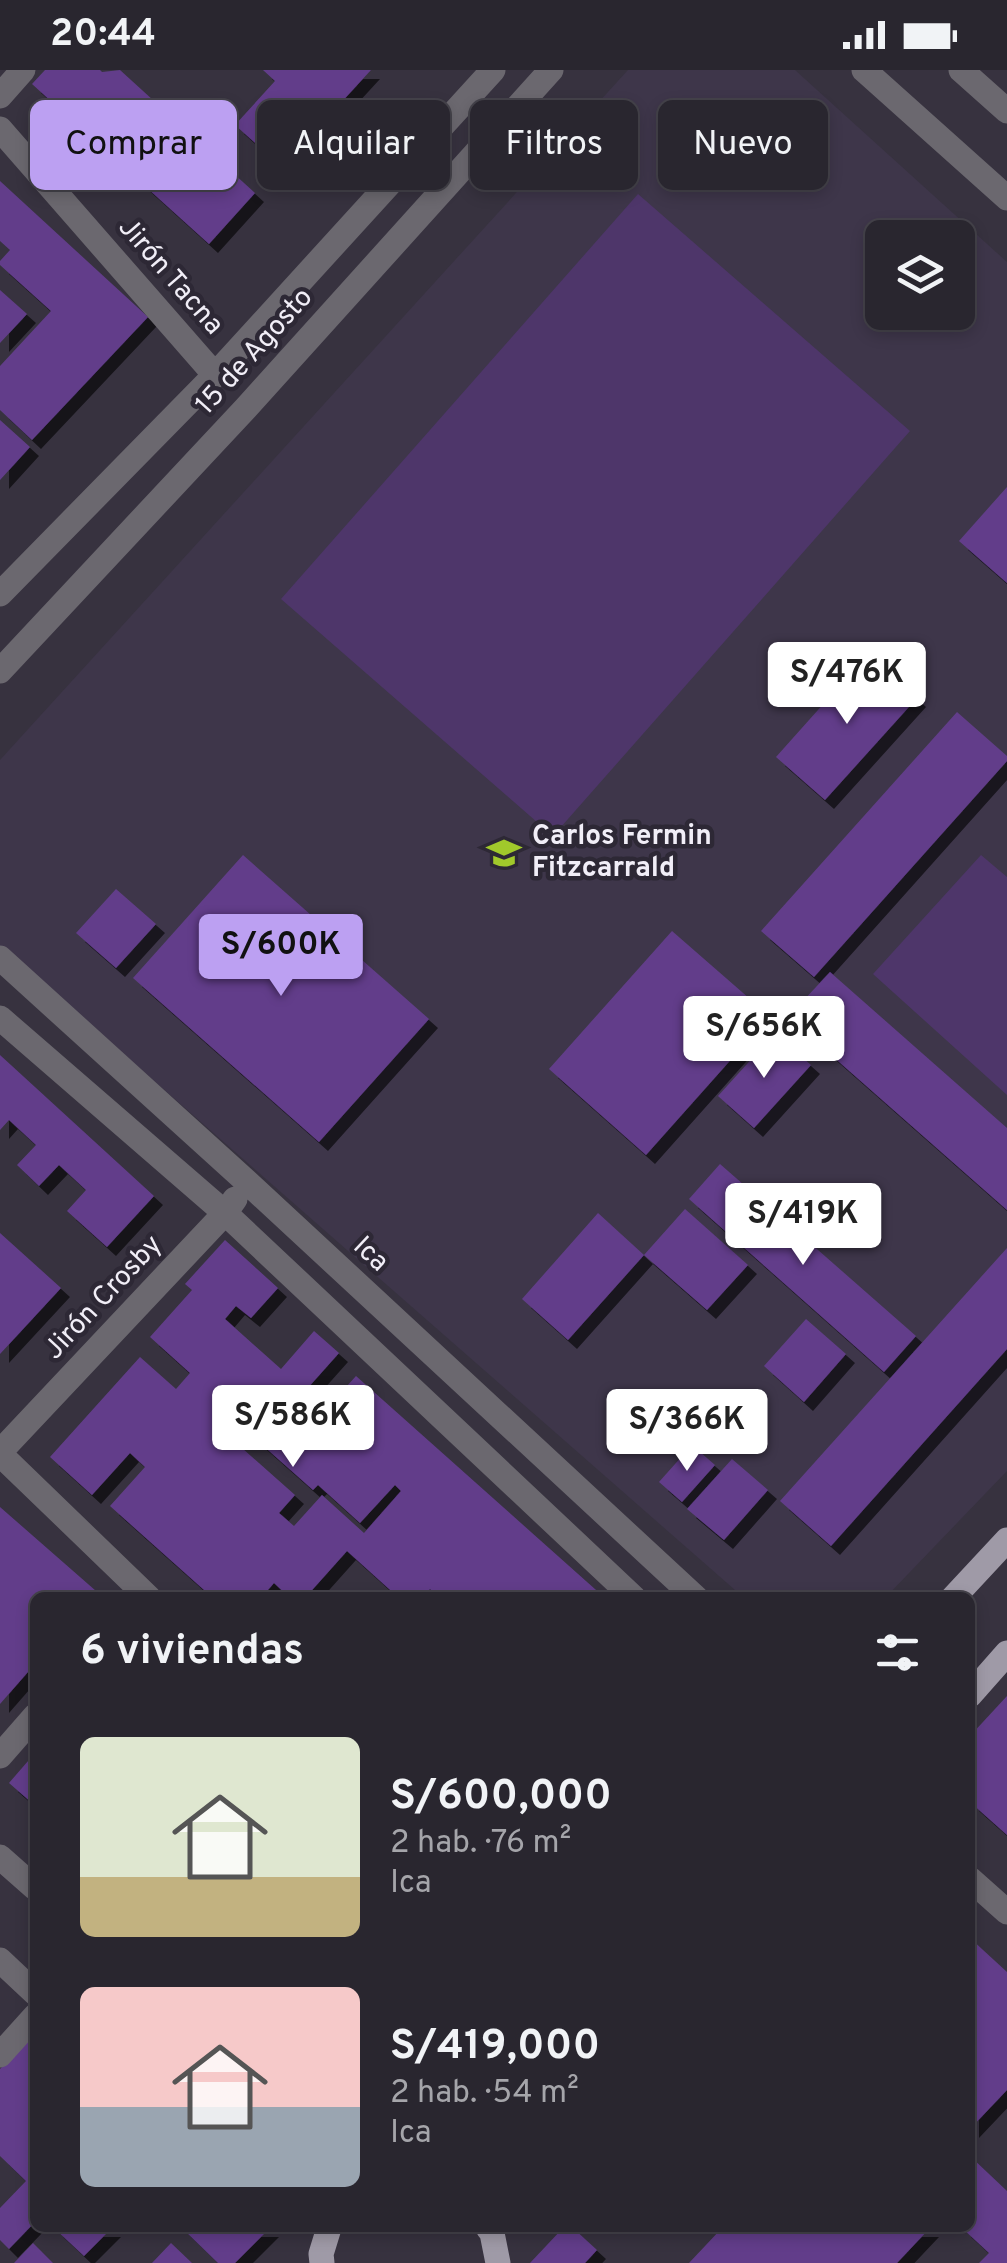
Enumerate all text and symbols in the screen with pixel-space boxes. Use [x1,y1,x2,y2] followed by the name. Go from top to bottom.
[50,11,156,60] text: 20:44
[30,100,237,190] chip: Comprar
[257,100,450,190] chip: Alquilar
[470,100,638,190] chip: Filtros
[658,100,828,190] chip: Nuevo
[109,211,231,343] street label: Jirón Tacna
[865,220,975,330] map controls
[865,220,975,330] button: layers
[188,281,322,423] street label: 15 de Agosto
[766,642,928,727] pin: S/476K
[790,654,904,694] text: S/476K
[532,819,712,887] place label: Carlos Fermin Fitzcarrald
[485,834,523,872] school or university icon: Carlos Fermin Fitzcarrald
[200,914,362,999] pin: S/600K
[221,926,341,966] text: S/600K
[683,996,845,1081] pin: S/656K
[705,1008,823,1048] text: S/656K
[722,1183,884,1268] pin: S/419K
[747,1195,859,1235] text: S/419K
[37,1228,171,1368] street label: Jirón Crosby
[344,1229,396,1281] street label: Ica
[212,1385,374,1470] pin: S/586K
[606,1389,768,1474] pin: S/366K
[234,1397,352,1437] text: S/586K
[629,1401,745,1441] text: S/366K
[870,1625,925,1680] icon: filters
[80,1626,304,1679] text: 6 viviendas
[390,1771,612,1824] text: S/600,000
[160,1777,280,1897] icon: home
[390,1824,571,1864] text: 2 hab. · 76 m²
[390,1864,432,1904] text: Ica
[390,2021,600,2074] text: S/419,000
[160,2027,280,2147] icon: home
[390,2074,579,2114] text: 2 hab. · 54 m²
[390,2114,432,2154] text: Ica

